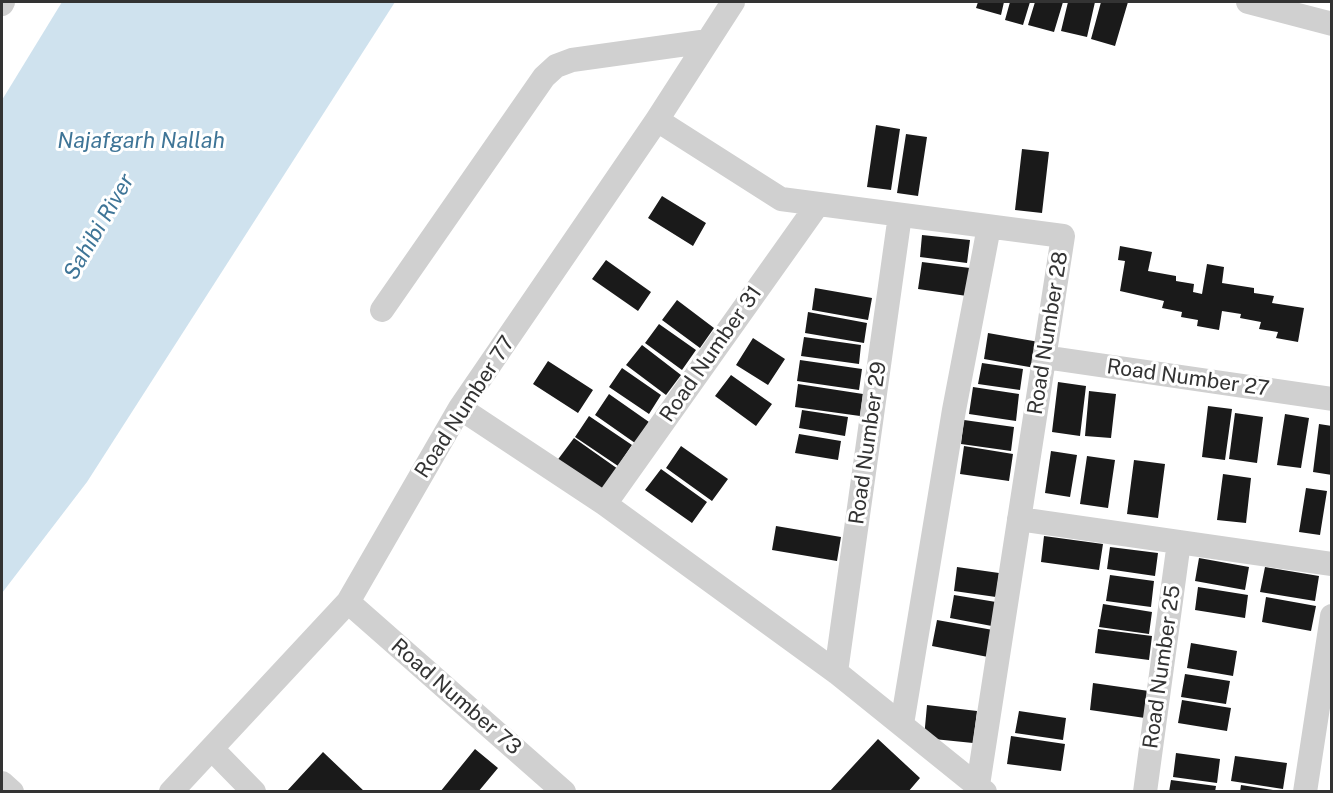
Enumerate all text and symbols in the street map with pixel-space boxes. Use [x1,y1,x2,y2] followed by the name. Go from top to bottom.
[57,128,225,154] water label: Najafgarh Nallah
[58,169,140,285] water label: Sahibi River
[1023,250,1073,416] street label: Road Number 28
[655,281,767,427] street label: Road Number 31
[410,331,520,483] street label: Road Number 77
[1105,354,1271,402] street label: Road Number 27
[844,360,892,526] street label: Road Number 29
[1138,584,1186,750] street label: Road Number 25
[386,634,526,760] street label: Road Number 73

